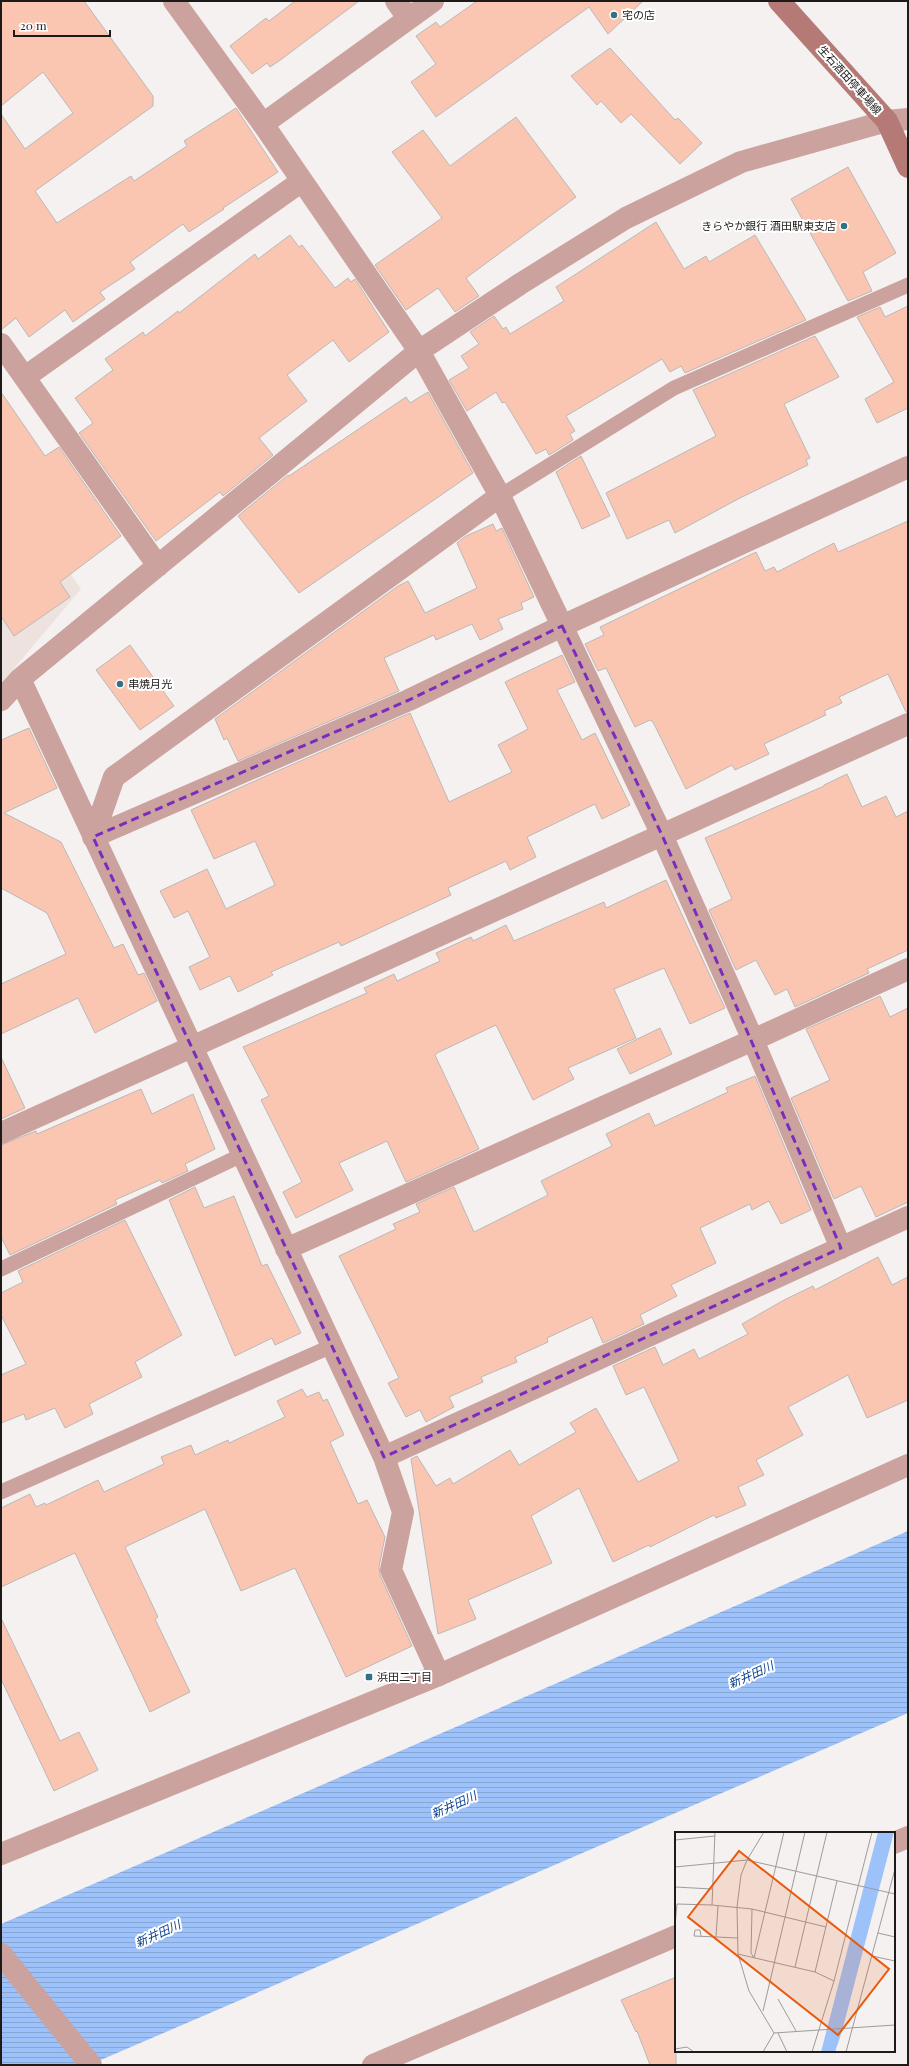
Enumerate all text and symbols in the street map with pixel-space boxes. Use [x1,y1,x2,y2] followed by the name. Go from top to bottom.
[622,7,655,22] place label: 宅の店
[609,10,619,20] marker: 宅の店
[14,12,110,38] scale bar
[20,17,47,33] text: 20 m
[815,42,885,117] street label: 生石酒田停車場線
[701,218,836,233] place label: きらやか銀行 酒田駅東支店
[839,221,849,231] marker: きらやか銀行 酒田駅東支店
[128,676,172,691] place label: 串焼月光
[115,679,125,689] marker: 串焼月光
[725,1656,778,1691] water label: 新井田川
[377,1669,432,1684] place label: 浜田二丁目
[364,1672,374,1682] marker: 浜田二丁目
[428,1786,481,1821] water label: 新井田川
[675,1832,895,2052] inset map
[132,1915,185,1950] water label: 新井田川

